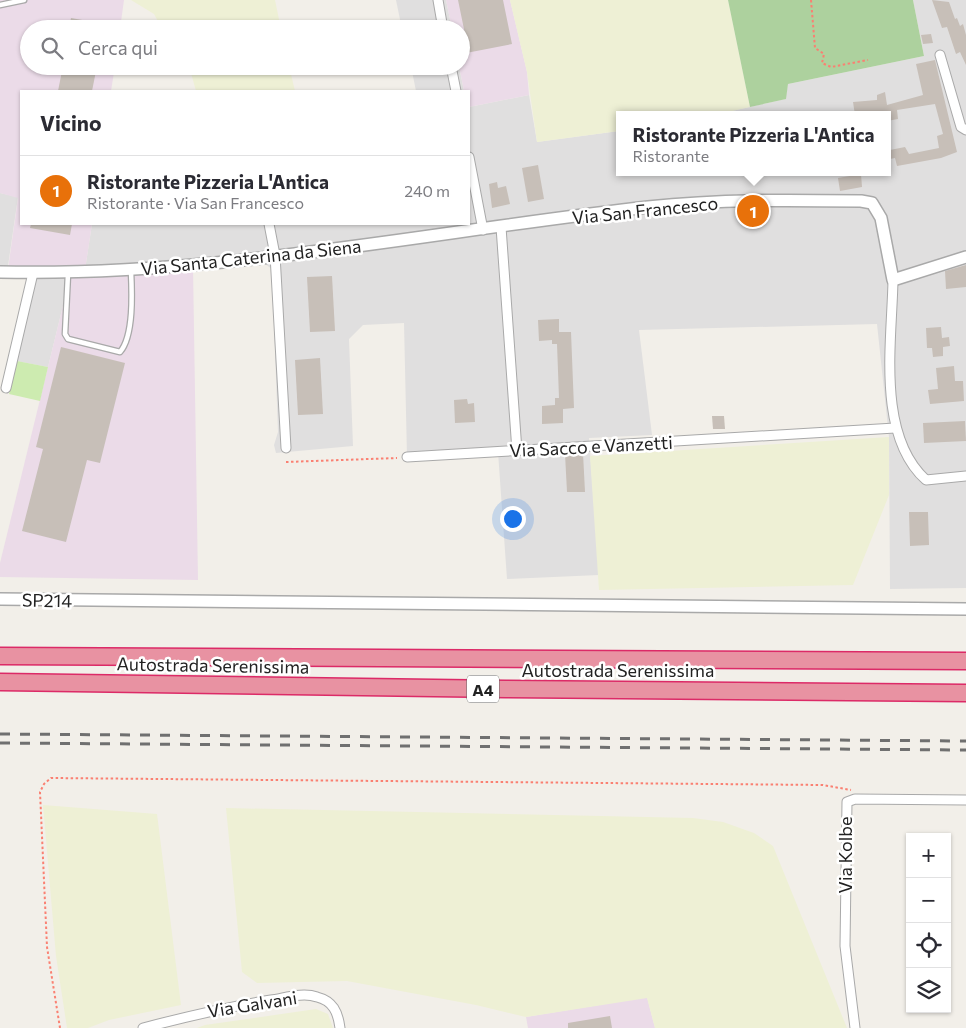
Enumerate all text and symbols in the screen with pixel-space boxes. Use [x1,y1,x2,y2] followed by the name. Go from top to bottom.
[20,20,470,75] search box
[38,34,66,62] icon: search
[78,36,158,59] text: Cerca qui
[40,110,101,135] text: Vicino
[616,111,891,176] popup
[633,123,874,146] text: Ristorante Pizzeria L'Antica
[633,146,709,165] text: Ristorante
[87,170,329,193] text: Ristorante Pizzeria L'Antica
[52,181,60,200] text: 1
[404,181,450,200] text: 240 m
[571,191,719,229] street label: Via San Francesco
[737,192,769,230] pin: 1
[87,193,304,212] text: Ristorante · Via San Francesco
[140,234,362,280] street label: Via Santa Caterina da Siena
[509,431,673,461] street label: Via Sacco e Vanzetti
[500,506,526,532] your location
[22,589,73,611] street label: SP214
[116,652,310,678] street label: Autostrada Serenissima
[522,659,714,681] street label: Autostrada Serenissima
[467,676,499,702] road number: A4
[834,817,856,893] street label: Via Kolbe
[906,833,951,1013] map controls
[906,833,951,878] button: +
[906,878,951,923] button: −
[906,923,951,968] button: locate
[906,968,951,1013] button: layers
[206,986,298,1022] street label: Via Galvani

